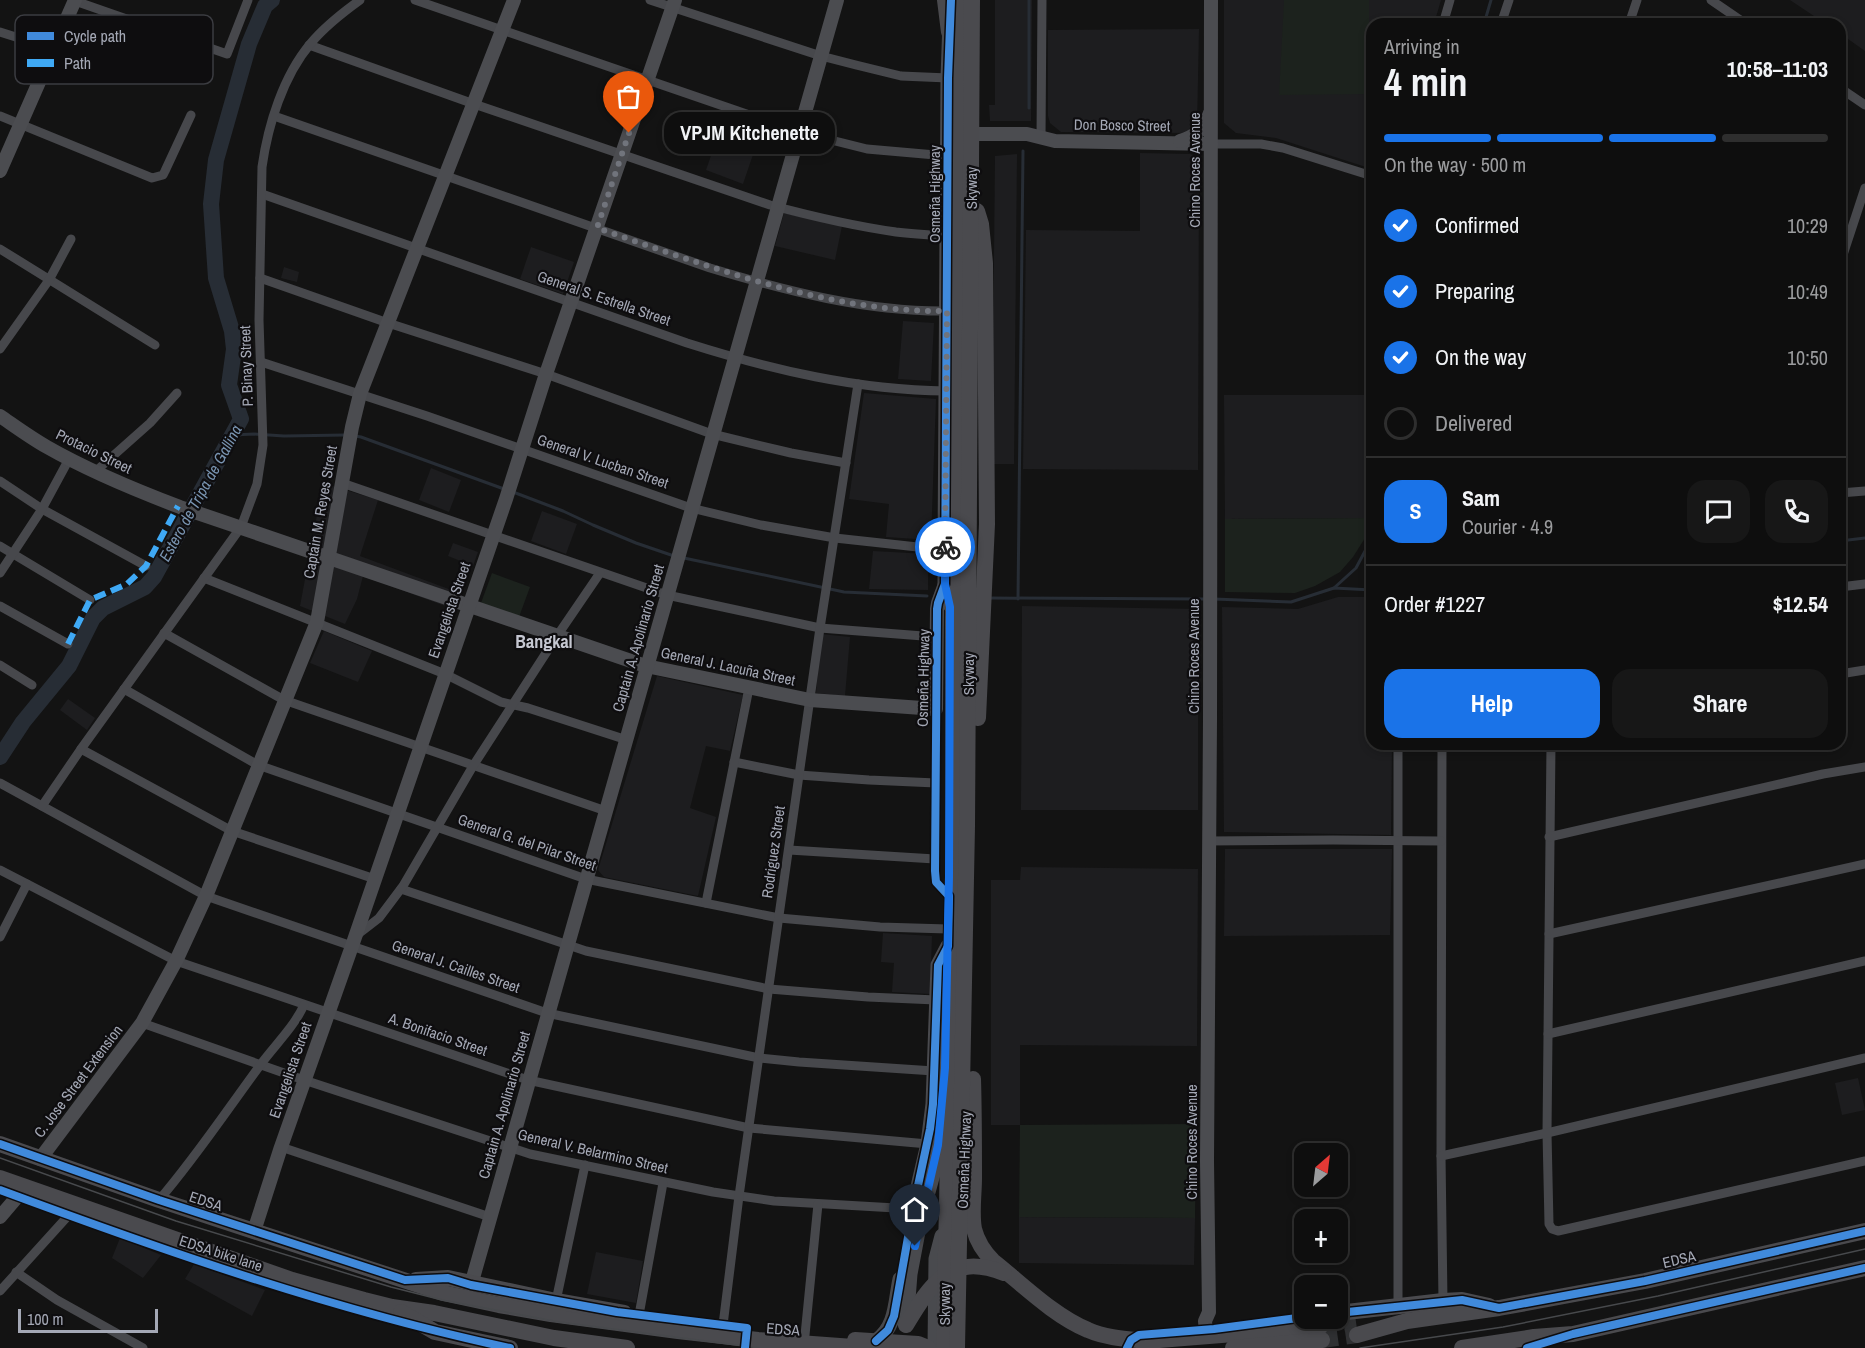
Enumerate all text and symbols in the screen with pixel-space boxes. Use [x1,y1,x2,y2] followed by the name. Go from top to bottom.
[15,15,213,84] legend
[64,25,126,47] text: Cycle path
[1384,33,1460,60] text: Arriving in
[64,52,91,74] text: Path
[1727,54,1828,84] text: 10:58–11:03
[1384,56,1468,108] text: 4 min
[603,71,654,133] pin
[612,80,645,113] icon: bag
[665,112,836,154] callout: VPJM Kitchenette
[1184,112,1205,228] street label: Chino Roces Avenue
[1074,114,1171,136] street label: Don Bosco Street
[680,119,819,146] text: VPJM Kitchenette
[924,144,945,243] street label: Osmeña Highway
[1384,151,1526,178] text: On the way · 500 m
[961,166,982,209] street label: Skyway
[1384,209,1417,242] icon: check
[1435,210,1519,240] text: Confirmed
[1787,212,1828,239] text: 10:29
[535,265,674,331] street label: General S. Estrella Street
[1384,275,1417,308] icon: check
[1435,276,1514,306] text: Preparing
[1787,278,1828,305] text: 10:49
[234,324,258,407] street label: P. Binay Street
[1384,341,1417,374] icon: check
[1435,342,1526,372] text: On the way
[1787,344,1828,371] text: 10:50
[1435,408,1512,438] text: Delivered
[153,421,247,565] water label: Estero de Tripa de Gallina
[53,424,136,479] street label: Protacio Street
[534,429,672,494] street label: General V. Lucban Street
[298,443,342,580] street label: Captain M. Reyes Street
[1687,480,1750,543] button: chat
[1765,480,1828,543] button: phone
[1462,483,1500,513] text: Sam
[1409,496,1422,526] text: S
[1462,513,1553,540] text: Courier · 4.9
[915,517,975,577] courier
[929,531,962,564] icon: bike
[423,559,475,661] street label: Evangelista Street
[607,561,669,714] street label: Captain A. Apolinario Street
[1384,589,1485,619] text: Order #1227
[1773,589,1828,619] text: $12.54
[1183,598,1204,714] street label: Chino Roces Avenue
[912,628,934,727] street label: Osmeña Highway
[515,629,573,654] district label: Bangkal
[659,642,798,691] street label: General J. Lacuña Street
[958,652,979,695] street label: Skyway
[1384,669,1600,738] button: Help
[1612,669,1828,738] button: Share
[756,804,790,900] street label: Rodriguez Street
[455,808,599,876] street label: General G. del Pilar Street
[389,934,523,998] street label: General J. Cailles Street
[385,1007,491,1061] street label: A. Bonifacio Street
[264,1019,316,1121] street label: Evangelista Street
[29,1020,127,1142] street label: C. Jose Street Extension
[473,1028,535,1181] street label: Captain A. Apolinario Street
[1181,1084,1202,1200] street label: Chino Roces Avenue
[952,1110,976,1209] street label: Osmeña Highway
[516,1124,671,1179] street label: General V. Belarmino Street
[1294,1143,1348,1197] north arrow
[1294,1143,1348,1329] map controls
[889,1184,940,1246] pin
[187,1186,226,1216] street label: EDSA
[898,1193,931,1226] icon: home
[1294,1209,1348,1263] button: +
[177,1230,265,1276] street label: EDSA bike lane
[1660,1245,1698,1273] street label: EDSA
[1294,1275,1348,1329] button: −
[934,1282,955,1325] street label: Skyway
[18,1306,158,1334] scale bar
[27,1308,63,1330] text: 100 m
[766,1317,801,1341] street label: EDSA

